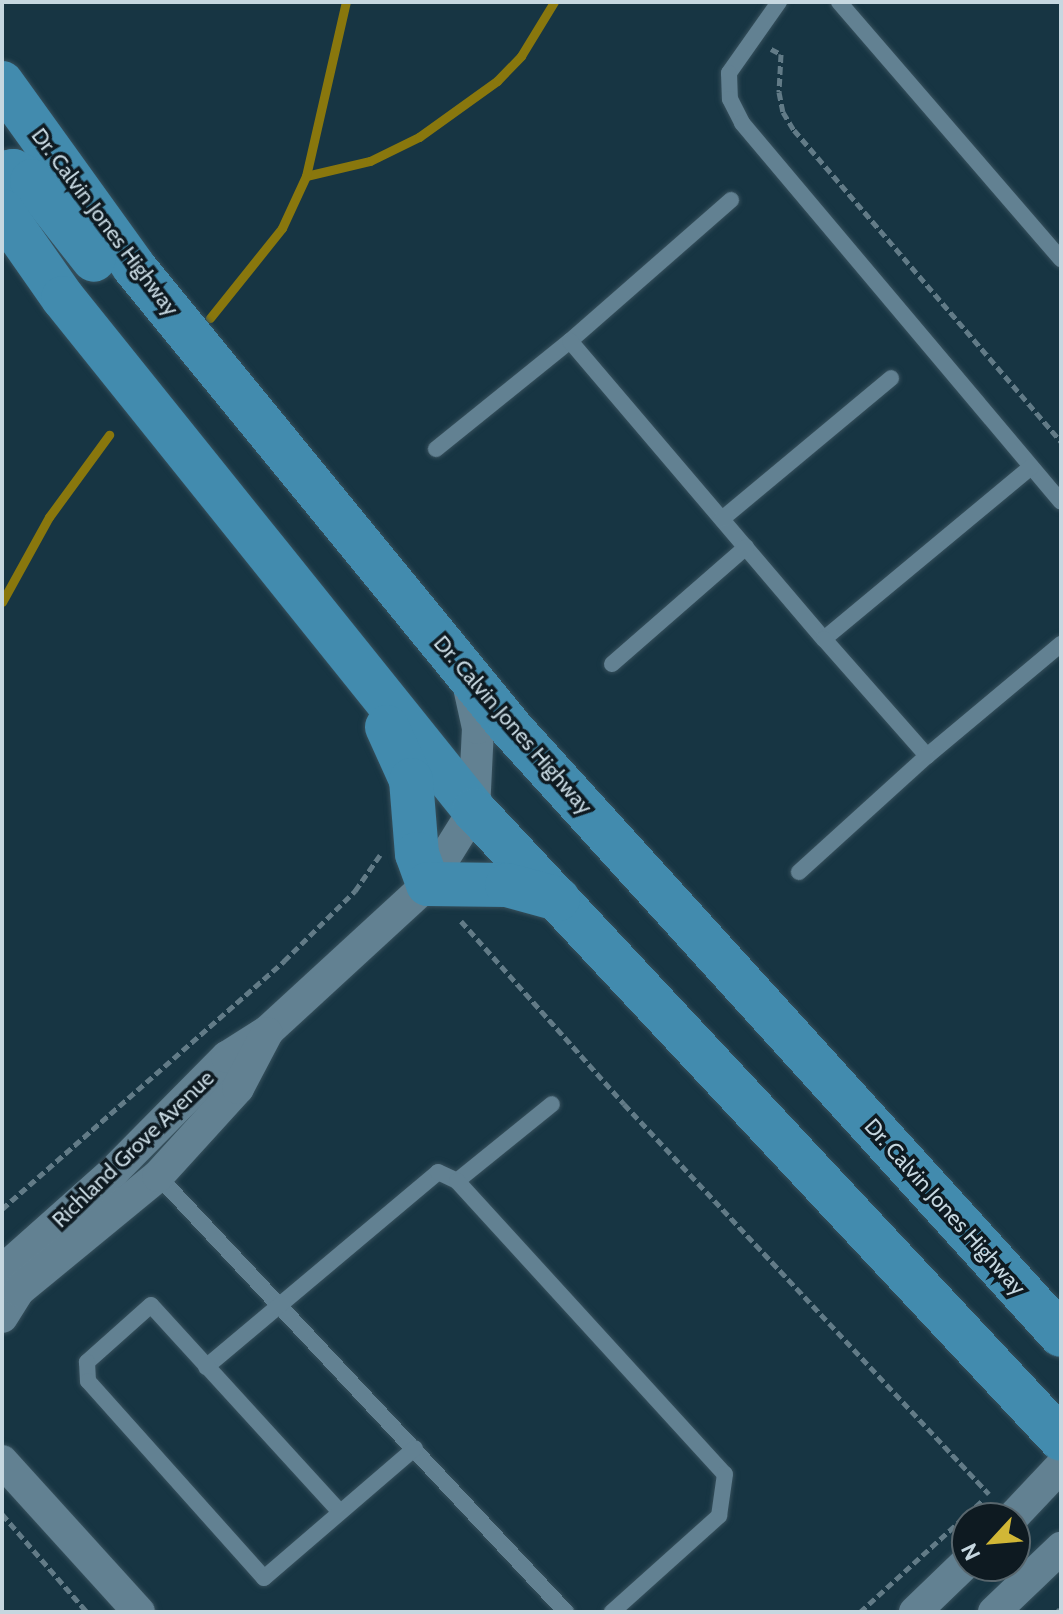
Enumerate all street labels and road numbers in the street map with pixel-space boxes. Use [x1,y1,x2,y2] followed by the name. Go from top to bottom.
[26,123,184,321] street label: Dr. Calvin Jones Highway
[428,630,598,820] street label: Dr. Calvin Jones Highway
[47,1065,219,1233] street label: Richland Grove Avenue
[859,1113,1031,1301] street label: Dr. Calvin Jones Highway

